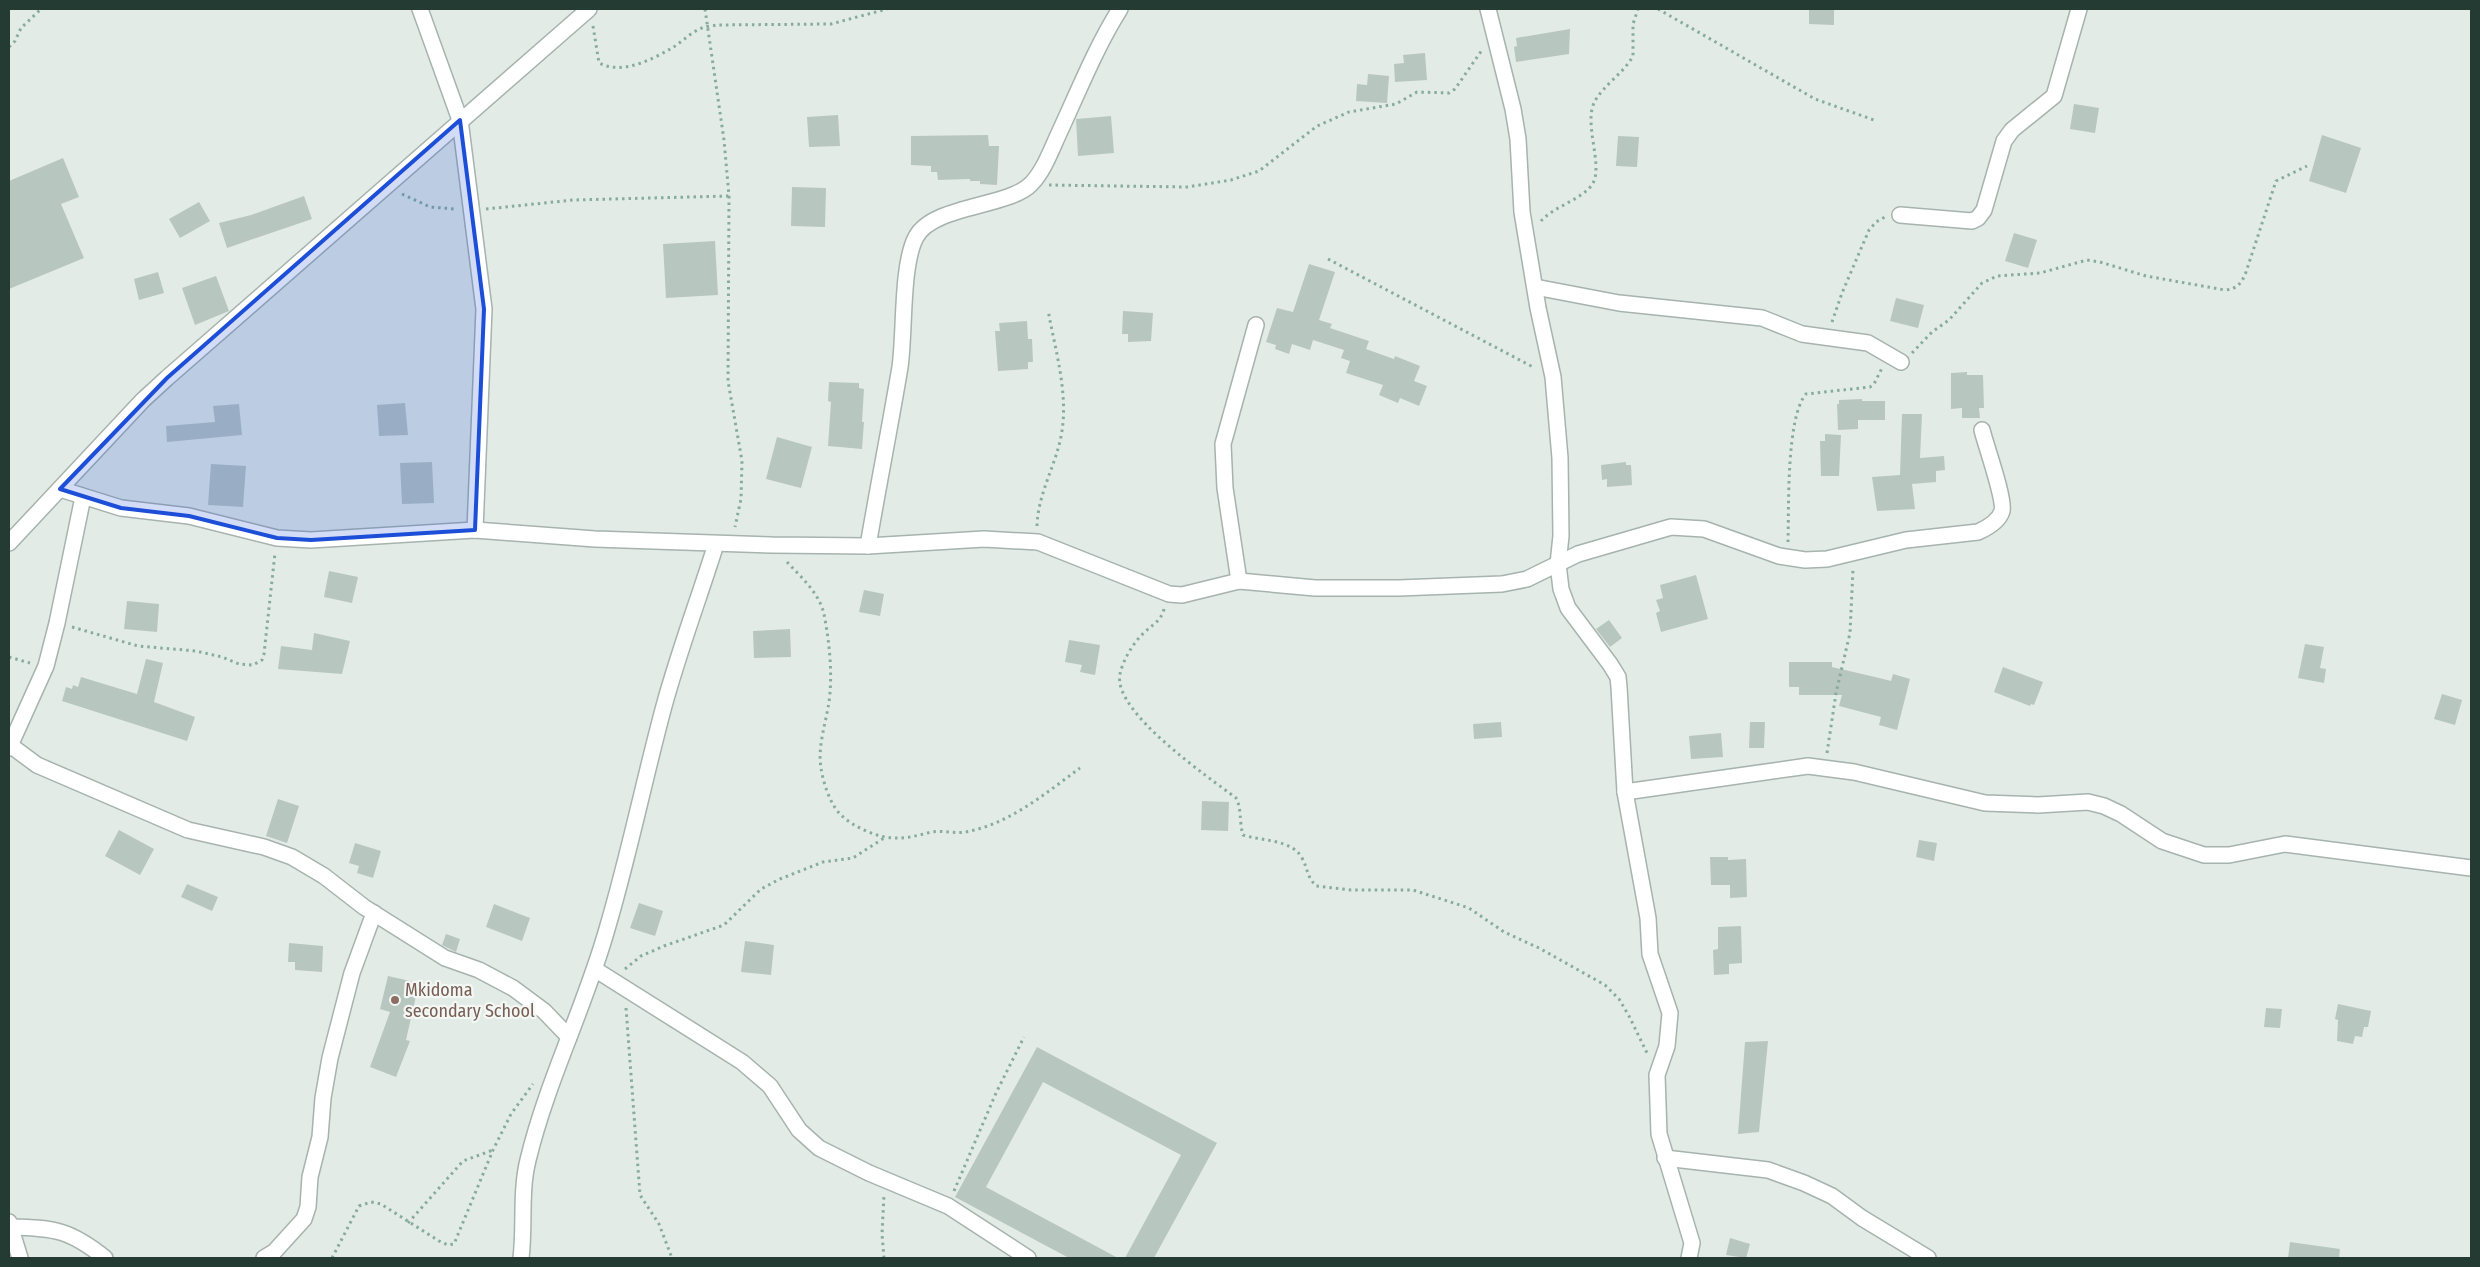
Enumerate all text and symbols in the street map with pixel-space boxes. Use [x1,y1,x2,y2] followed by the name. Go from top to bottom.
[405,979,535,1022] place label: Mkidoma secondary School
[389,994,401,1006] marker: Mkidoma secondary School

